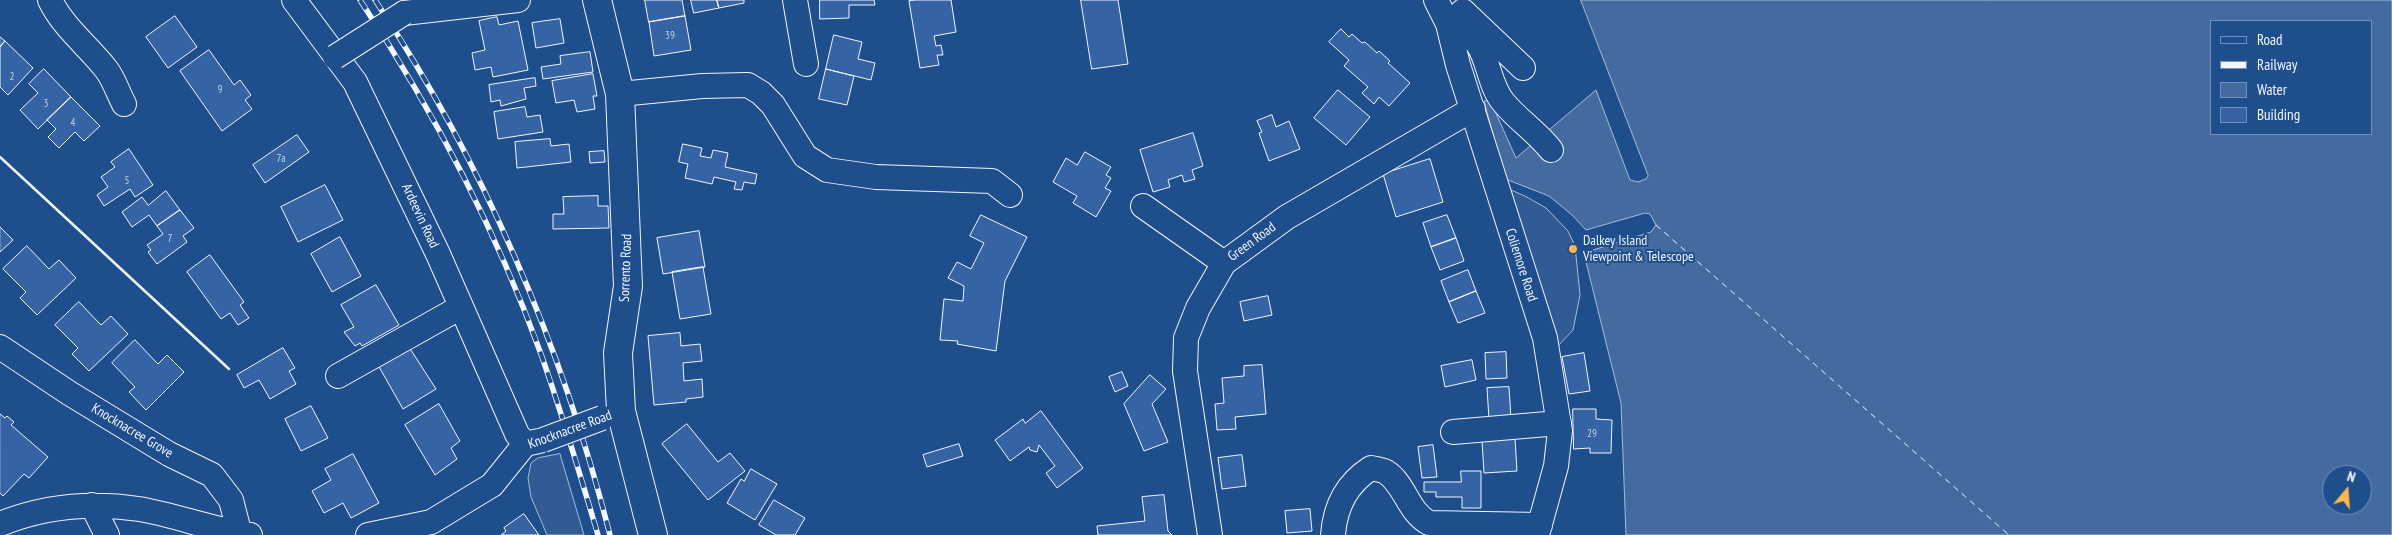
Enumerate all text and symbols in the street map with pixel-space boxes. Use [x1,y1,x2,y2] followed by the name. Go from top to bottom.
[2210,20,2372,135] legend
[665,29,675,43] house number: 39
[2257,30,2283,49] text: Road
[2257,55,2297,74] text: Railway
[10,70,14,84] house number: 2
[2257,80,2287,99] text: Water
[218,83,222,97] house number: 9
[44,97,48,111] house number: 3
[2257,105,2300,124] text: Building
[71,116,75,130] house number: 4
[276,152,286,166] house number: 7a
[125,174,129,188] house number: 5
[398,181,442,251] street label: Ardeevin Road
[1225,219,1279,265] street label: Green Road
[1501,226,1541,304] street label: Coliemore Road
[168,232,172,246] house number: 7
[1583,233,1694,266] place label: Dalkey Island Viewpoint & Telescope
[616,234,636,302] street label: Sorrento Road
[1567,243,1579,255] marker: Dalkey Island Viewpoint & Telescope
[88,400,176,462] street label: Knocknacree Grove
[526,407,614,453] street label: Knocknacree Road
[1587,427,1597,441] house number: 29
[2322,465,2372,515] north arrow
[2345,467,2358,486] text: N

